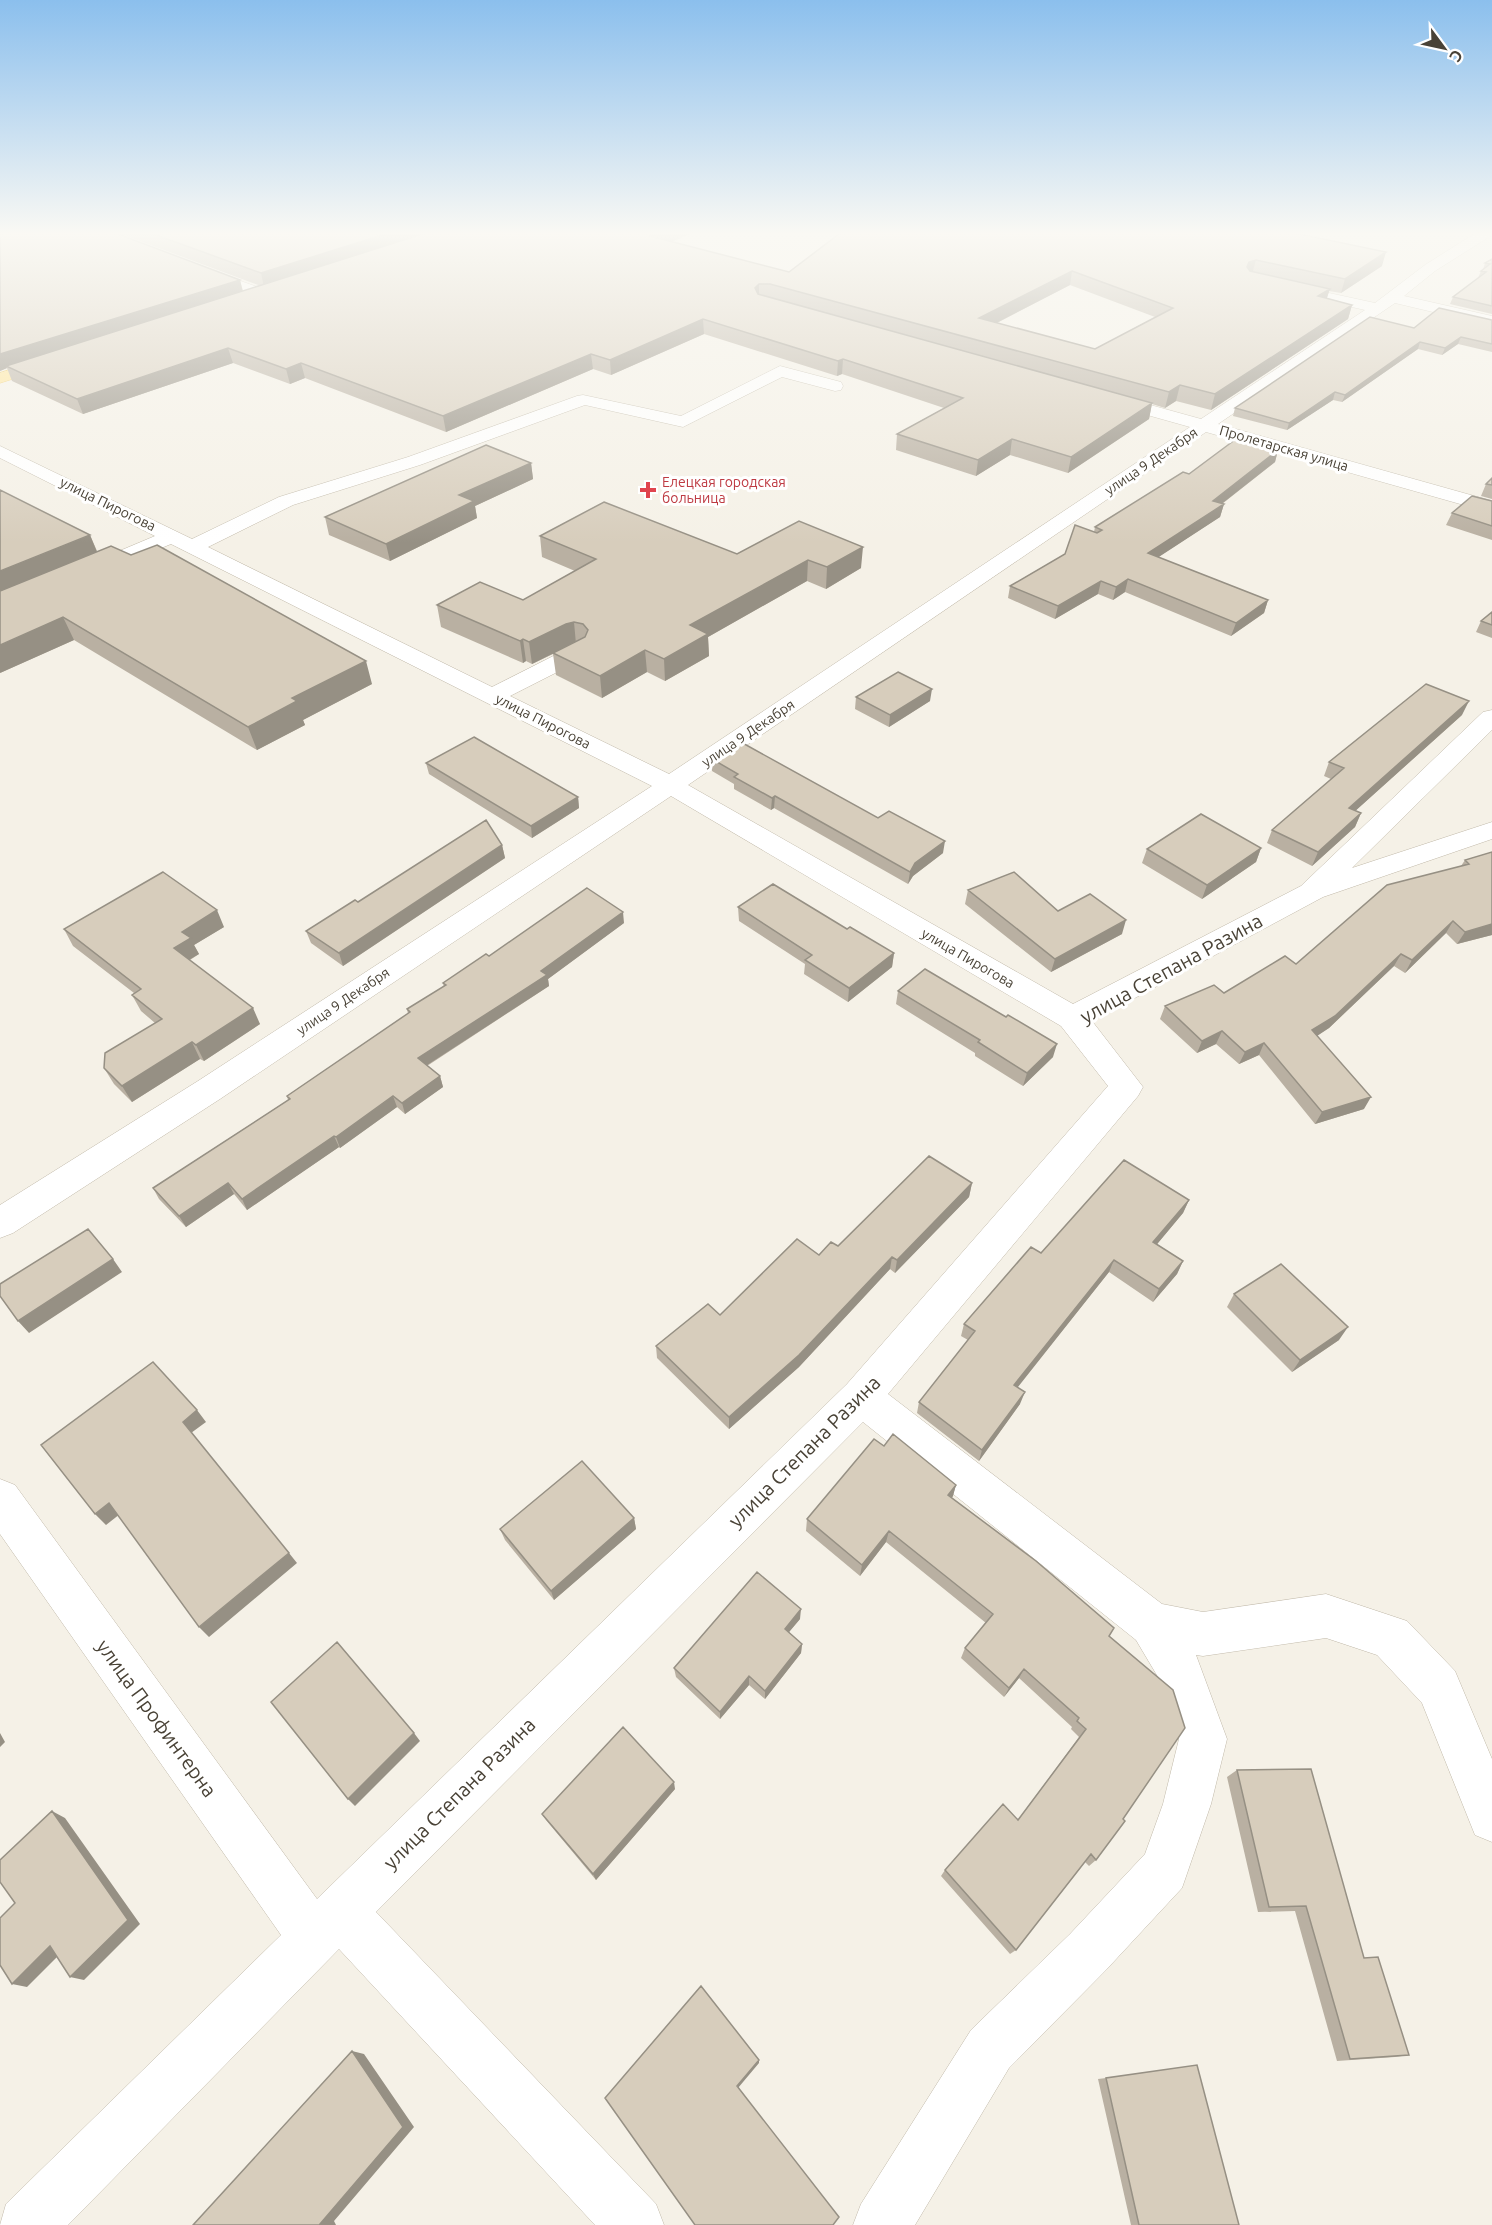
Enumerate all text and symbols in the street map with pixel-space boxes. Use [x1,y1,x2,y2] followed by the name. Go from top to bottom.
[1414,18,1474,78] north arrow
[1446,47,1467,65] text: С
[1218,422,1350,474] street label: Пролетарская улица
[1102,424,1200,498] street label: улица 9 Декабря
[57,474,159,534] street label: улица Пирогова
[662,474,786,506] place label: Елецкая городская больница
[639,481,657,499] marker: Елецкая городская больница
[493,690,593,752] street label: улица Пирогова
[699,696,797,770] street label: улица 9 Декабря
[1076,908,1266,1028] street label: улица Степана Разина
[919,925,1017,991] street label: улица Пирогова
[294,964,392,1038] street label: улица 9 Декабря
[723,1370,885,1532] street label: улица Степана Разина
[92,1635,222,1801] street label: улица Профинтерна
[378,1712,540,1874] street label: улица Степана Разина

